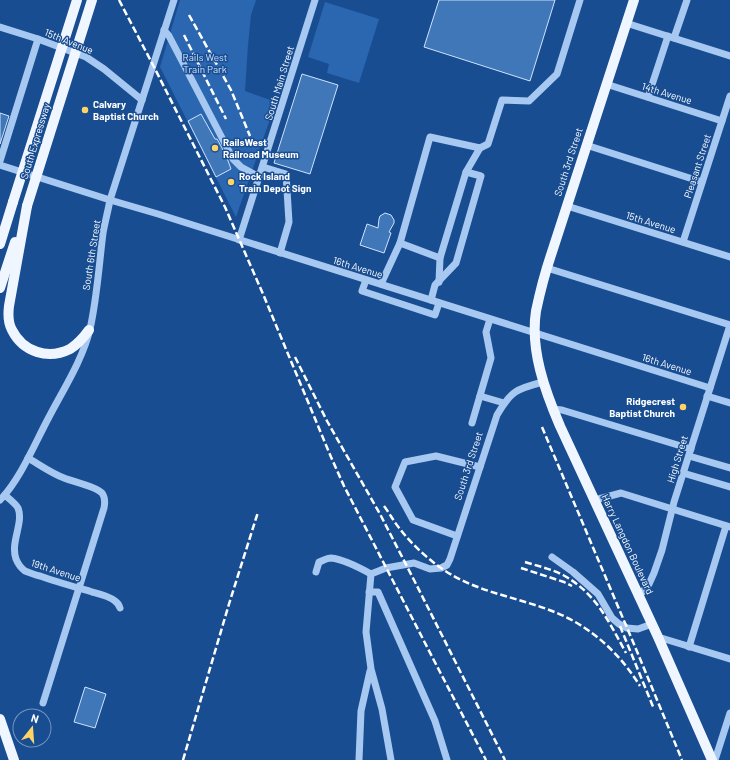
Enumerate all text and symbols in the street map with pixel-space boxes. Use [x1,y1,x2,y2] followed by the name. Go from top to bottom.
[43,26,95,56] street label: 15th Avenue
[262,44,296,122] street label: South Main Street
[183,51,228,75] park label: Rails West Train Park
[640,80,694,106] street label: 14th Avenue
[93,98,159,122] place label: Calvary Baptist Church
[18,101,52,180] street label: South Expressway
[80,105,90,115] marker: Calvary Baptist Church
[551,126,585,198] street label: South 3rd Street
[681,132,713,200] street label: Pleasant Street
[223,136,299,160] place label: RailsWest Railroad Museum
[210,143,220,153] marker: RailsWest Railroad Museum
[239,170,311,194] place label: Rock Island Train Depot Sign
[226,177,236,187] marker: Rock Island Train Depot Sign
[625,209,677,235] street label: 15th Avenue
[80,219,103,291] street label: South 6th Street
[332,254,384,280] street label: 16th Avenue
[641,351,693,377] street label: 16th Avenue
[609,395,675,419] place label: Ridgecrest Baptist Church
[678,402,688,412] marker: Ridgecrest Baptist Church
[451,430,485,502] street label: South 3rd Street
[664,433,690,484] street label: High Street
[600,492,656,596] street label: Harry Langdon Boulevard
[30,556,82,584] street label: 19th Avenue
[12,708,52,748] north arrow
[30,711,40,725] text: N

